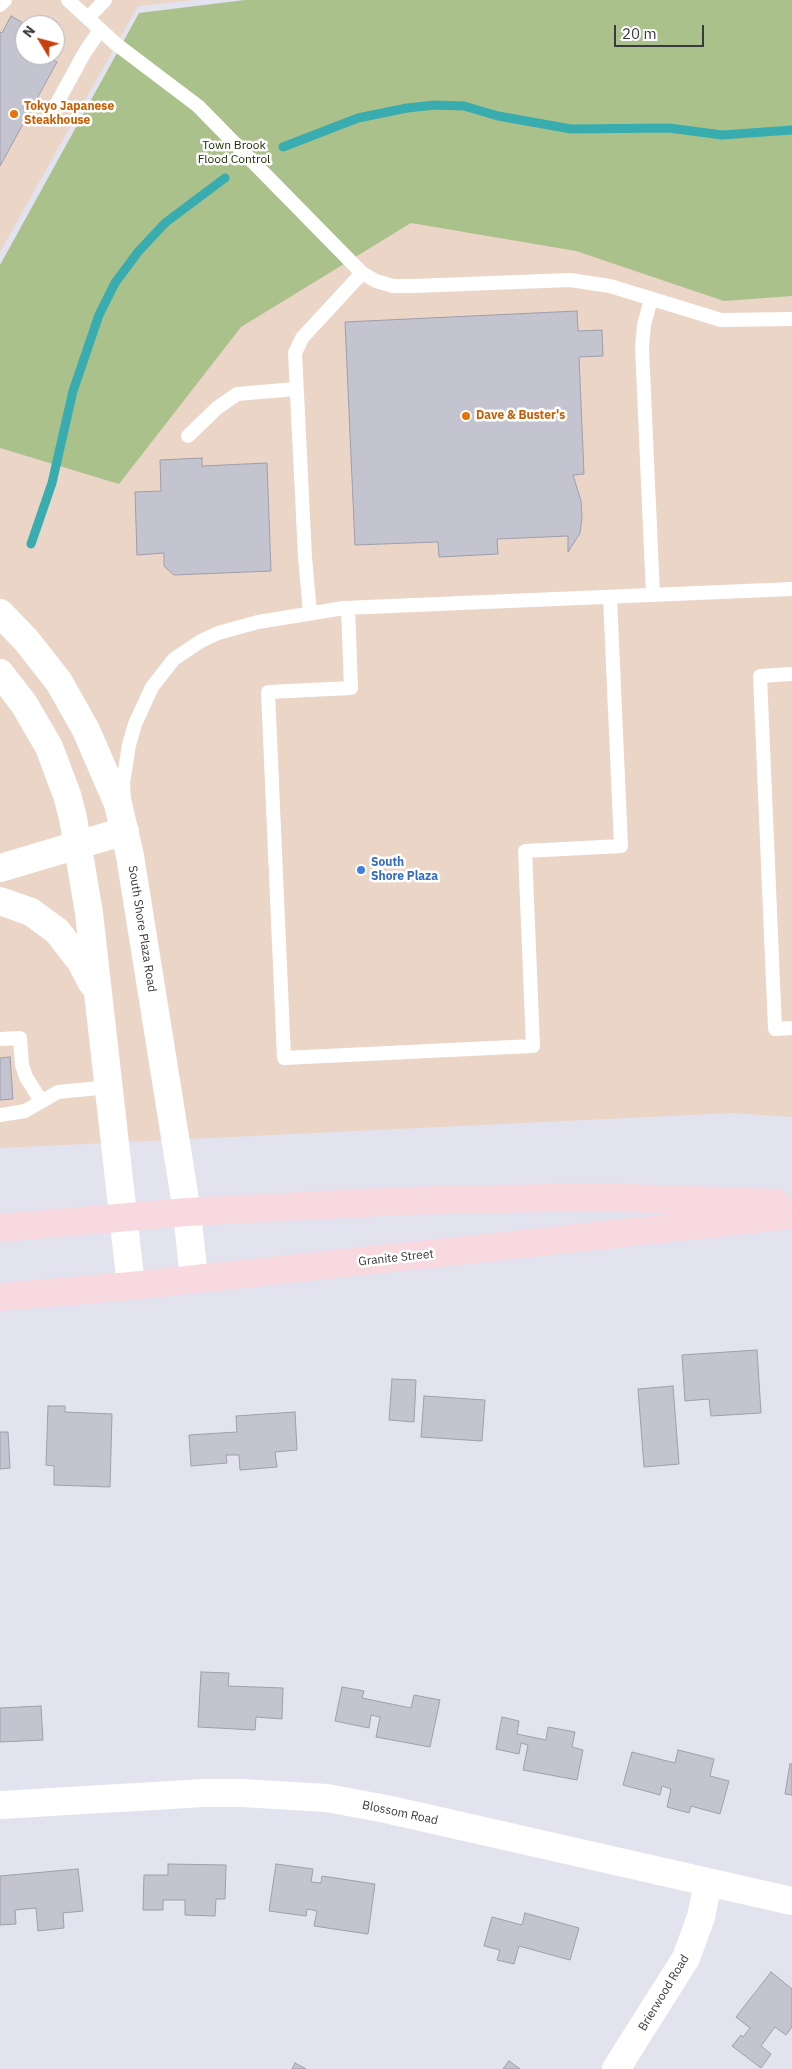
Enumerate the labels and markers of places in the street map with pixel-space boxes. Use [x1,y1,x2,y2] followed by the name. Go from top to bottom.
[24,100,114,128] place label: Tokyo Japanese Steakhouse
[8,108,20,120] marker: Tokyo Japanese Steakhouse
[476,409,565,423] place label: Dave & Buster's
[460,410,472,422] marker: Dave & Buster's
[371,856,438,884] place label: South Shore Plaza
[355,864,367,876] marker: South Shore Plaza

